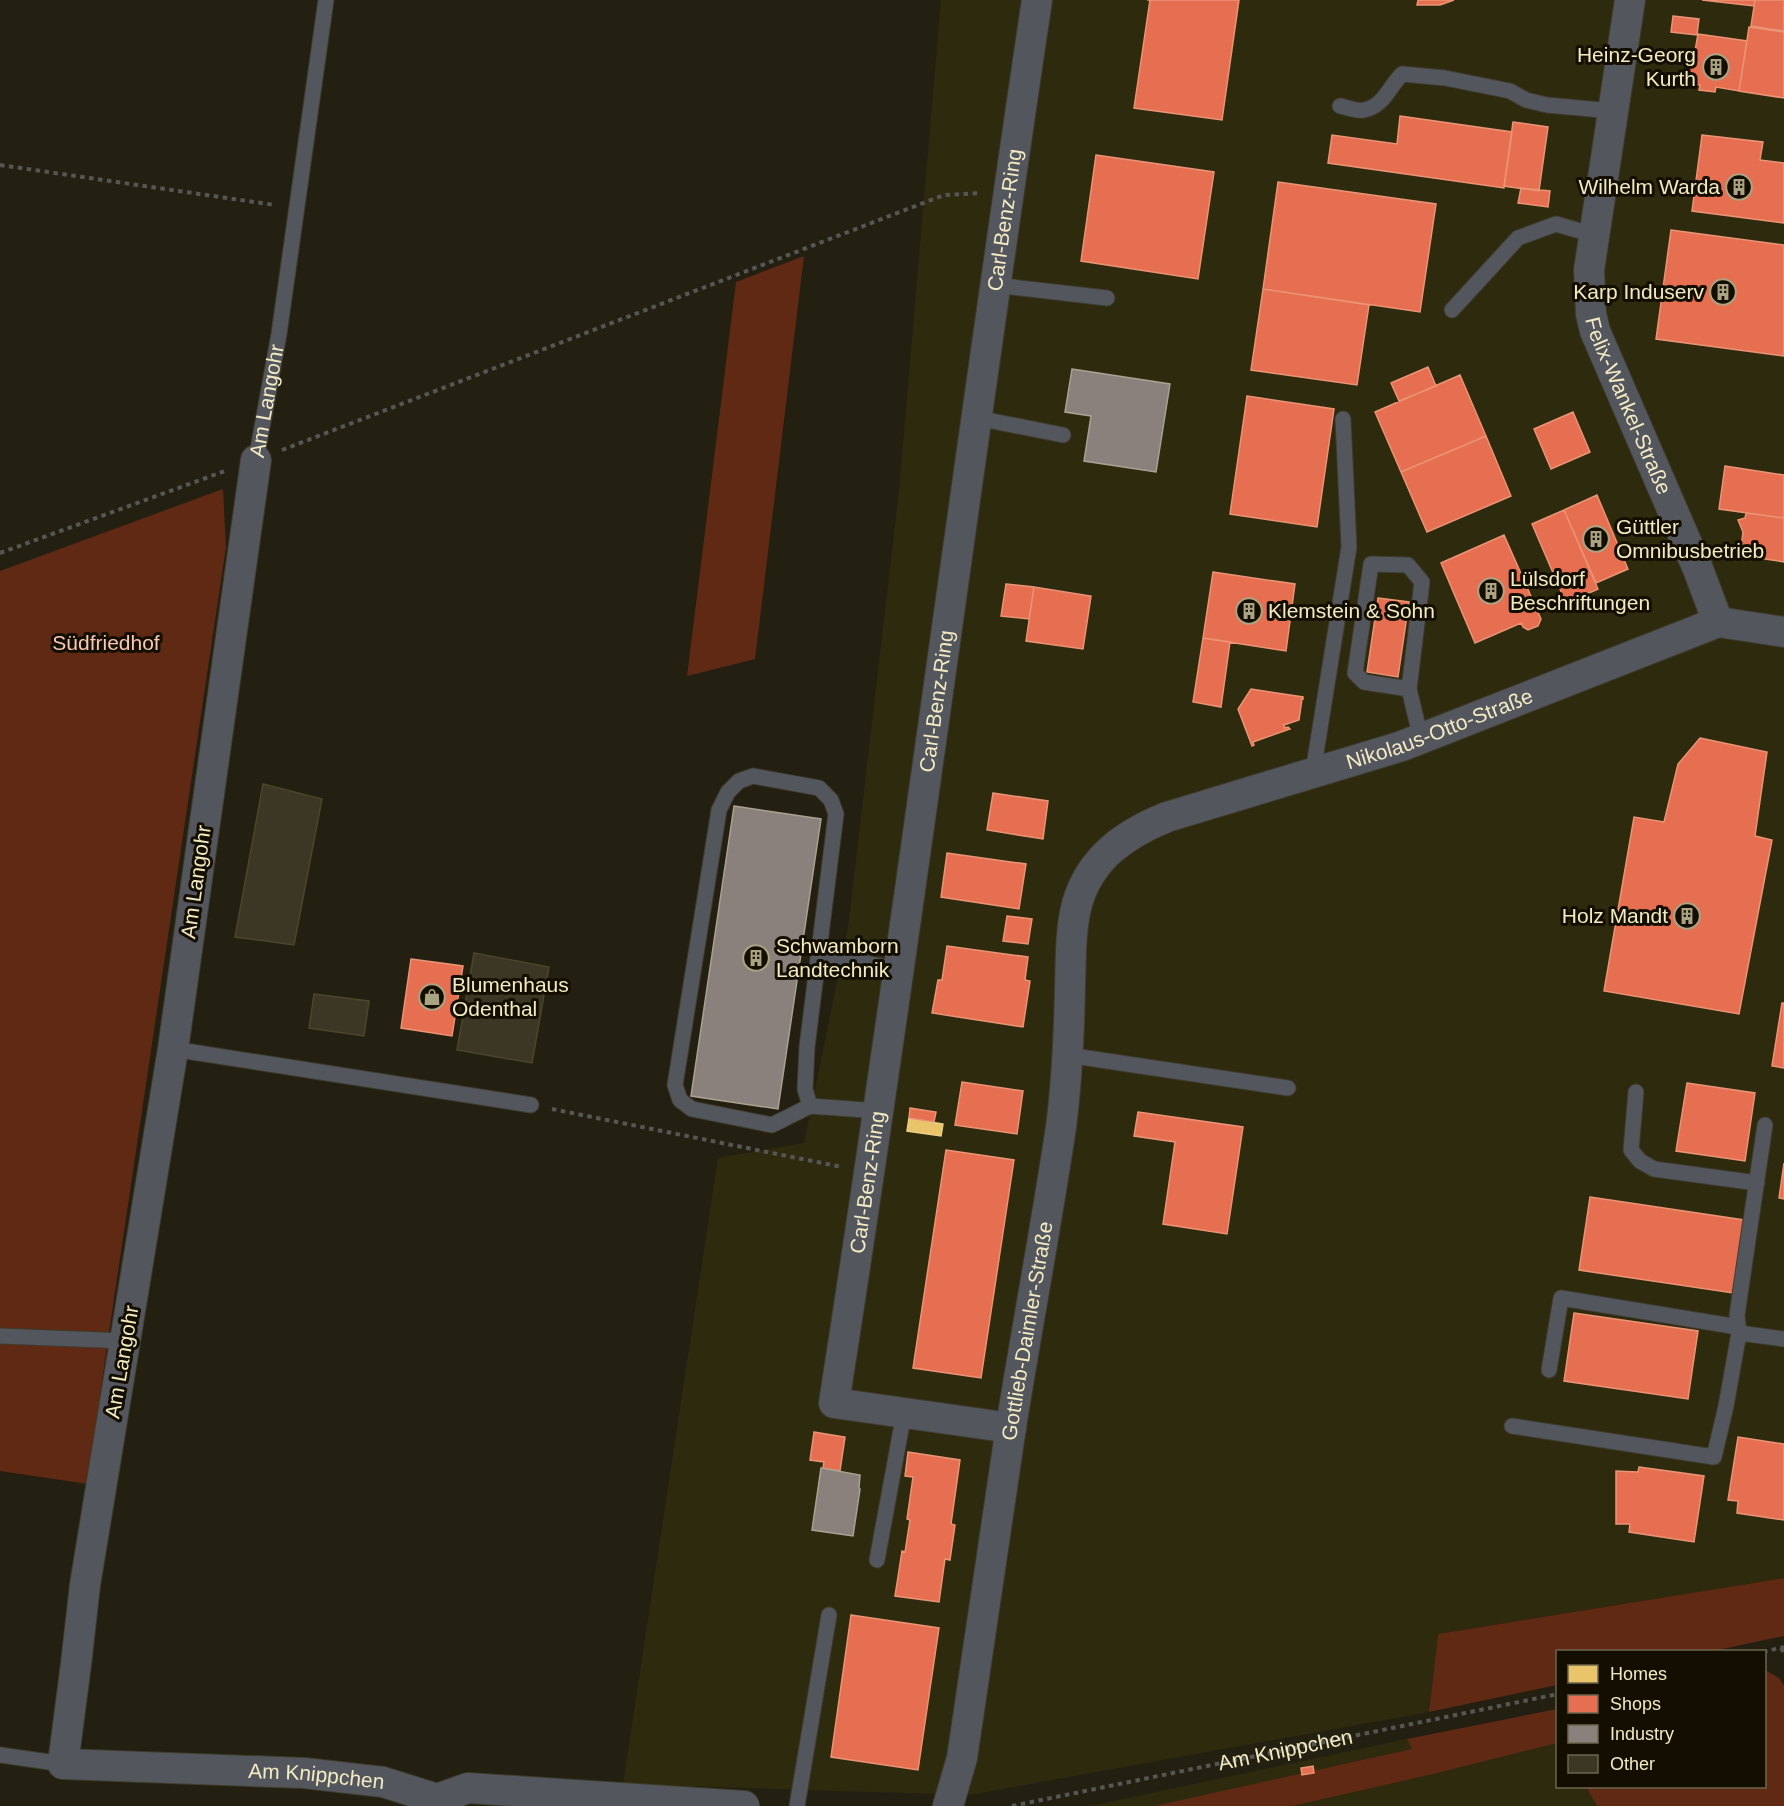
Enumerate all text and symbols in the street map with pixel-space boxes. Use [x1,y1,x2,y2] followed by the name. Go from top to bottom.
[1577,43,1696,90] place label: Heinz-Georg Kurth
[1701,52,1731,82] building icon: Heinz-Georg Kurth
[983,147,1026,293] street label: Carl-Benz-Ring
[1724,172,1754,202] building icon: Wilhelm Warda
[1578,175,1720,198] place label: Wilhelm Warda
[1708,277,1738,307] building icon: Karp Induserv
[1573,280,1704,303] place label: Karp Induserv
[1581,315,1676,498] street label: Felix-Wankel-Straße
[245,343,288,459] street label: Am Langohr
[1616,515,1764,562] place label: Güttler Omnibusbetrieb
[1581,524,1611,554] building icon: Güttler Omnibusbetrieb
[1510,567,1650,614] place label: Lülsdorf Beschriftungen
[1476,576,1506,606] building icon: Lülsdorf Beschriftungen
[1234,596,1264,626] building icon: Klemstein & Sohn
[1268,599,1435,622] place label: Klemstein & Sohn
[915,628,958,774] street label: Carl-Benz-Ring
[52,631,160,654] park label: Südfriedhof
[1343,684,1536,773] street label: Nikolaus-Otto-Straße
[176,824,215,940] street label: Am Langohr
[1672,901,1702,931] building icon: Holz Mandt
[1562,904,1668,927] place label: Holz Mandt
[776,934,899,981] place label: Schwamborn Landtechnik
[741,943,771,973] building icon: Schwamborn Landtechnik
[452,973,569,1020] place label: Blumenhaus Odenthal
[417,982,447,1012] shop icon: Blumenhaus Odenthal
[845,1110,889,1255] street label: Carl-Benz-Ring
[997,1220,1057,1442] street label: Gottlieb-Daimler-Straße
[100,1304,143,1420] street label: Am Langohr
[1556,1650,1766,1788] legend
[1610,1664,1667,1684] text: Homes
[1610,1694,1661,1714] text: Shops
[1216,1724,1354,1774] street label: Am Knippchen
[1610,1724,1674,1744] text: Industry
[1610,1754,1655,1774] text: Other
[248,1759,386,1793] street label: Am Knippchen

